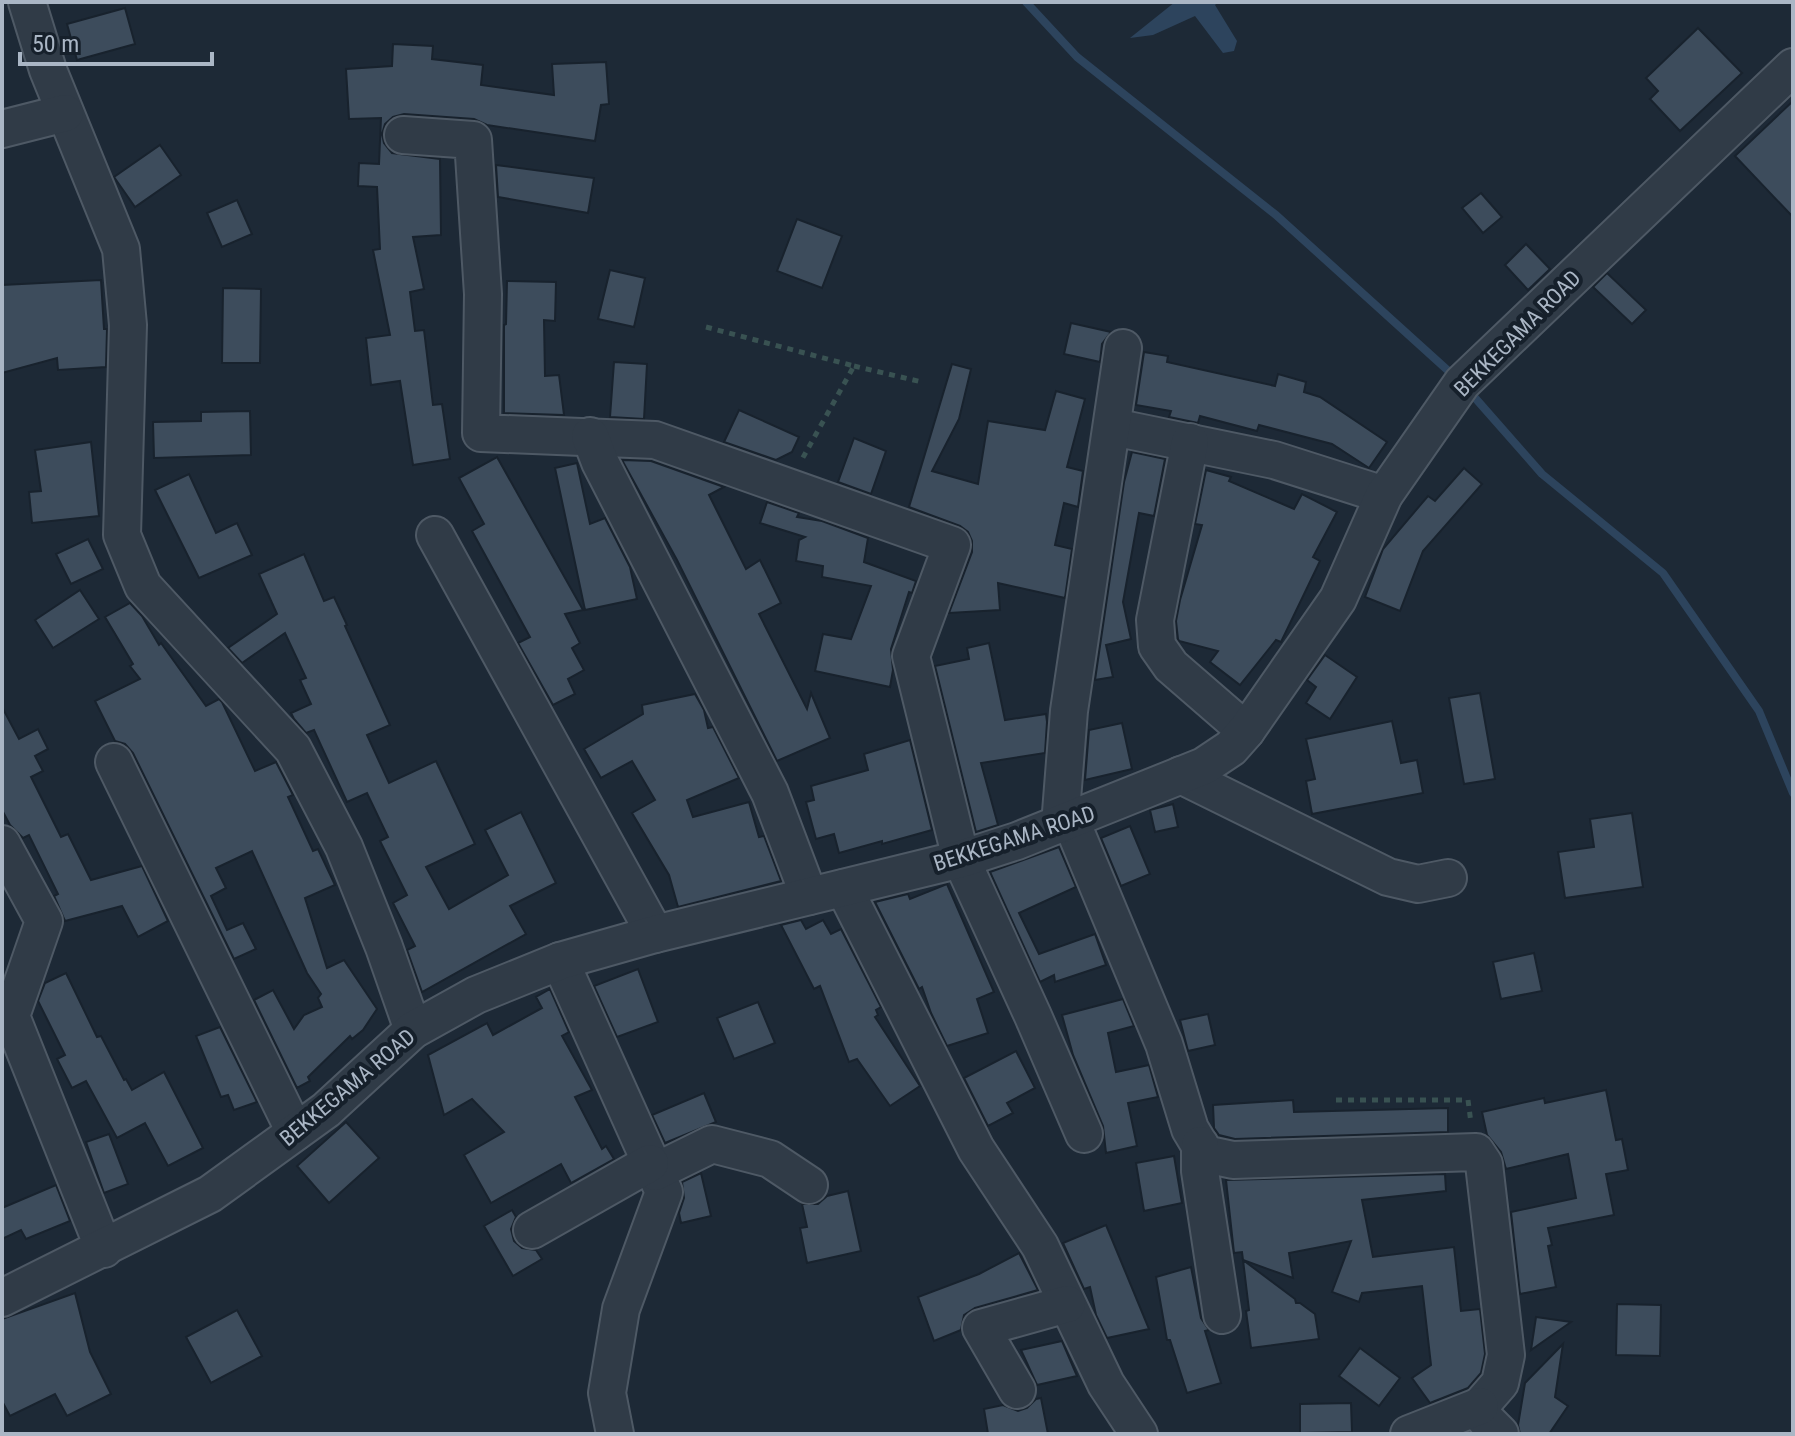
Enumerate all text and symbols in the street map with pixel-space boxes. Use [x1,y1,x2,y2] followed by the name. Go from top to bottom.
[20,16,212,66] scale bar
[32,30,79,58] text: 50 m
[1449,265,1586,402] street label: BEKKEGAMA ROAD
[930,801,1098,876] street label: BEKKEGAMA ROAD
[275,1024,420,1151] street label: BEKKEGAMA ROAD

